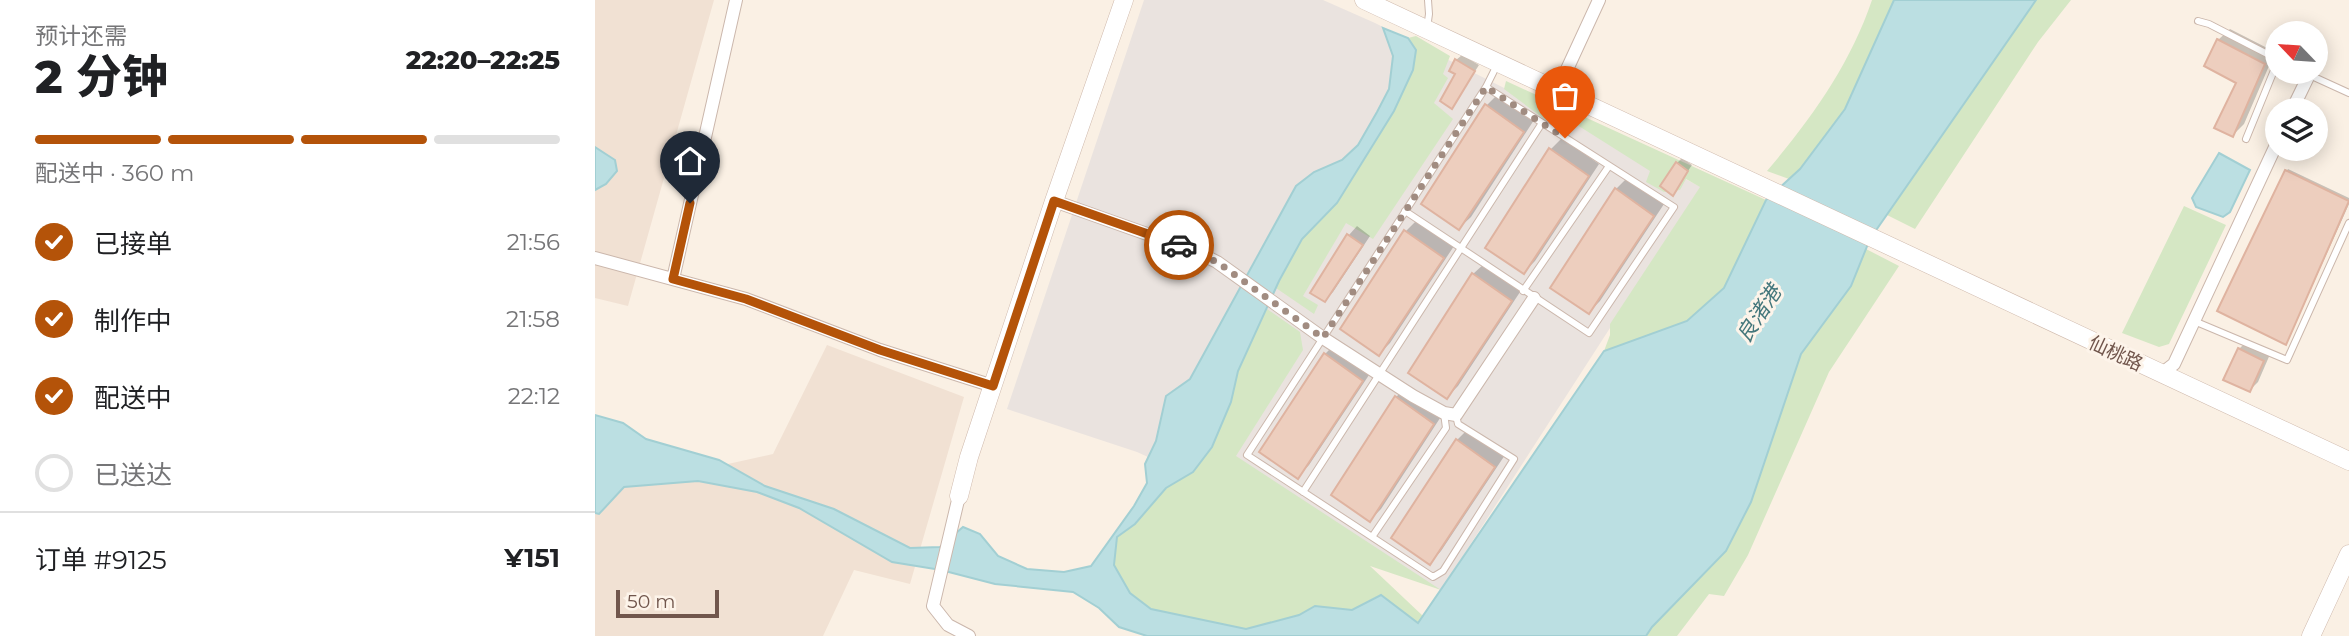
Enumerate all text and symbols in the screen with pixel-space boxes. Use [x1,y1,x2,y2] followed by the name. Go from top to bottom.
[2265,21,2327,84] north arrow
[2265,21,2328,161] map controls
[35,22,127,50] text: 预计还需
[406,44,560,76] text: 22:20–22:25
[35,48,168,105] text: 2 分钟
[1535,66,1595,138] pin
[1546,77,1584,115] icon: bag
[2265,98,2328,161] button: layers
[660,131,720,203] pin
[671,142,709,180] icon: home
[35,159,194,187] text: 配送中 · 360 m
[1144,210,1214,280] courier
[35,223,73,261] icon: check
[1160,226,1198,264] icon: car
[94,228,172,260] text: 已接单
[507,228,560,256] text: 21:56
[1731,278,1788,347] water label: 良渚港
[35,300,73,338] icon: check
[94,305,172,337] text: 制作中
[506,305,560,333] text: 21:58
[2085,331,2146,376] street label: 仙桃路
[35,377,73,415] icon: check
[94,382,172,414] text: 配送中
[508,382,560,410] text: 22:12
[94,459,172,491] text: 已送达
[504,542,560,574] text: ¥151
[35,544,167,576] text: 订单 #9125
[616,587,719,619] scale bar
[627,590,675,613] text: 50 m

